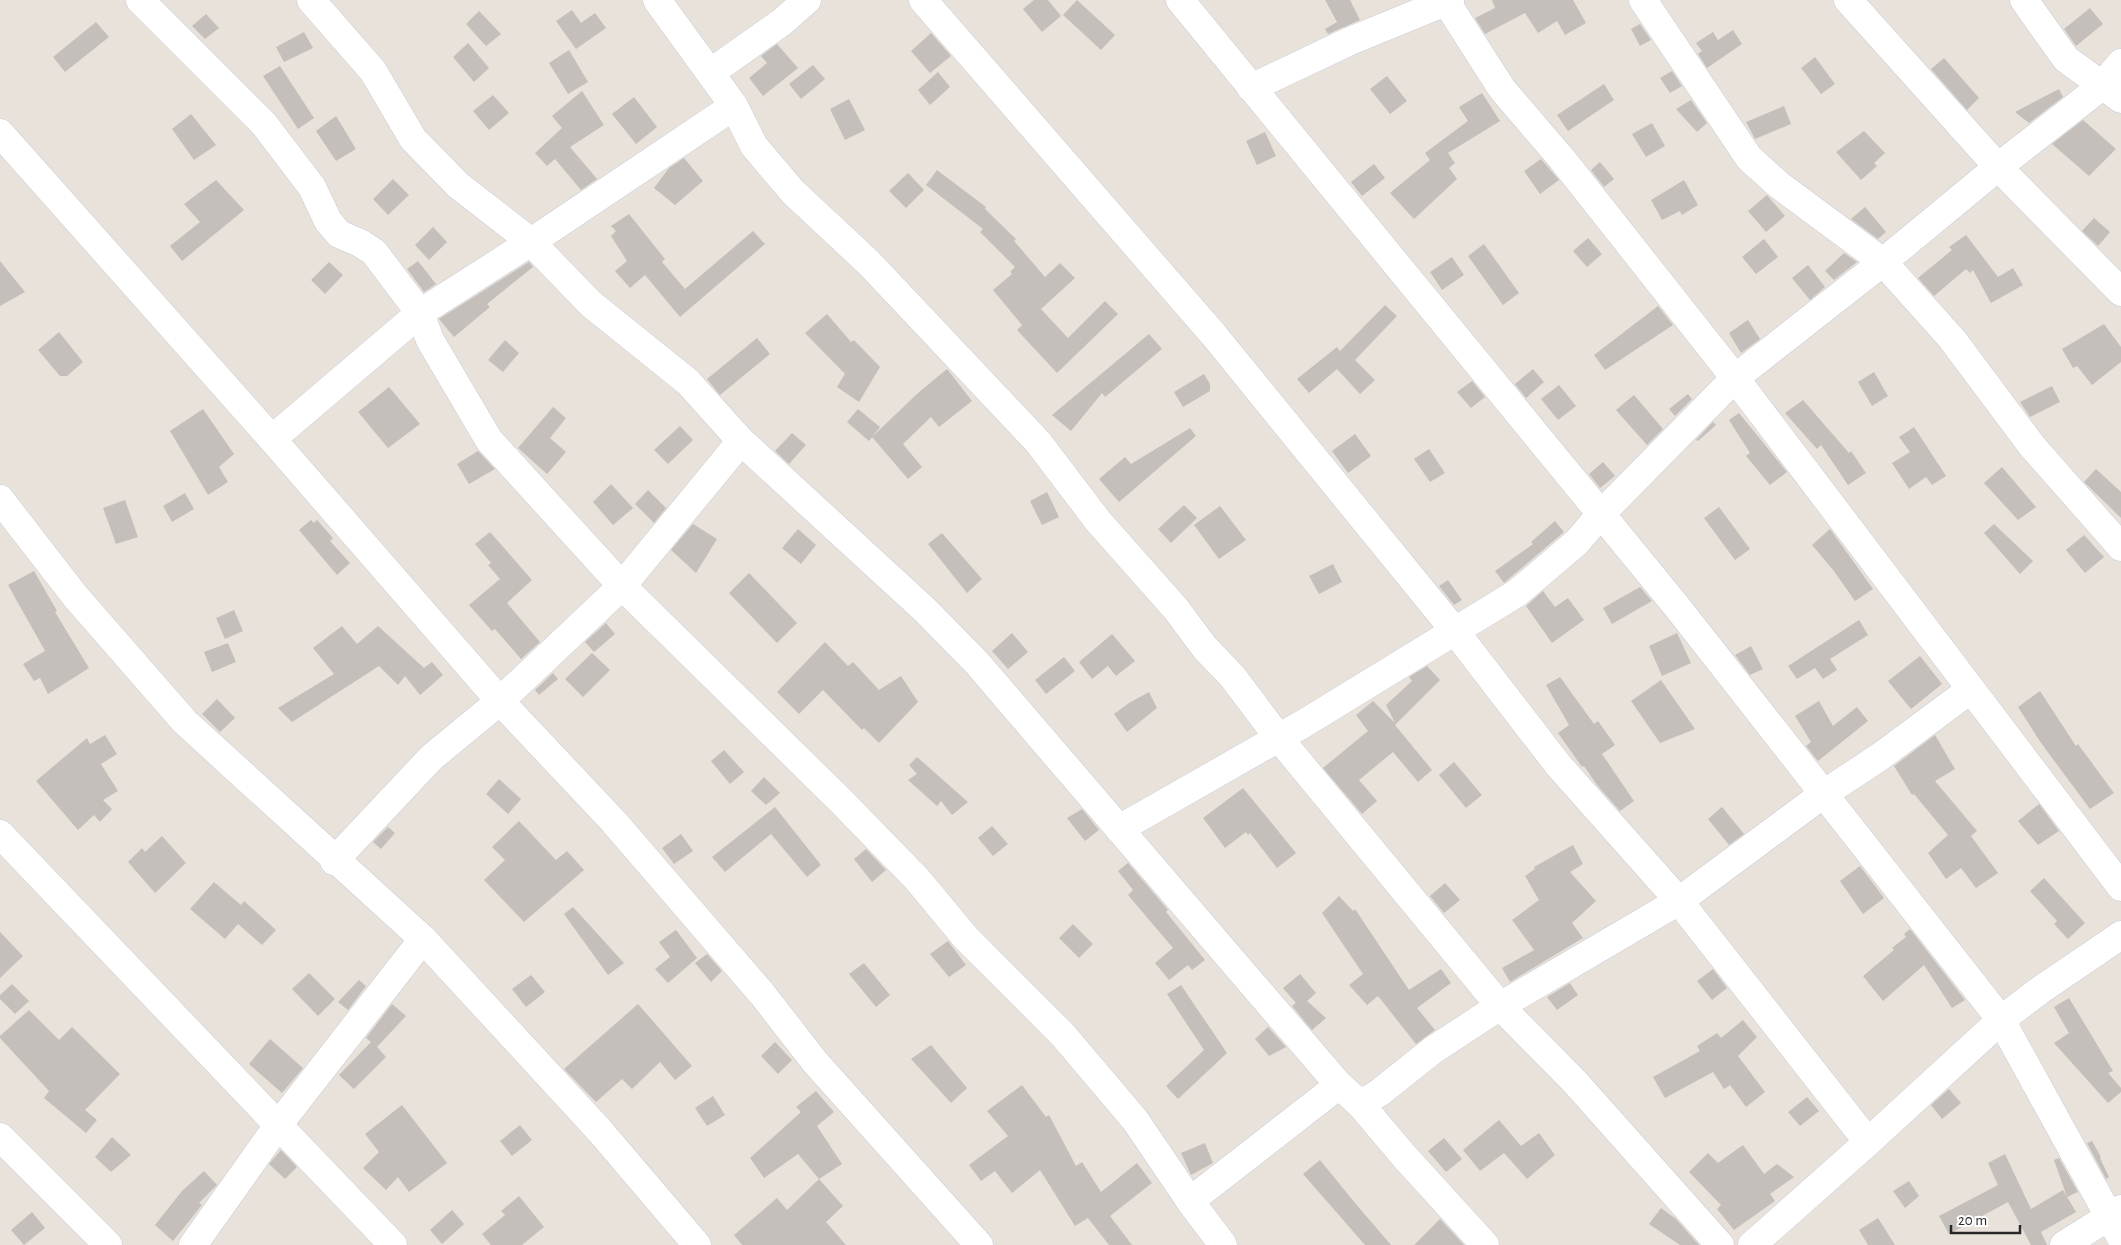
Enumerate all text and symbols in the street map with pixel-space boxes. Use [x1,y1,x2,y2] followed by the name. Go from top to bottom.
[1951,1202,2020,1234] scale bar
[1958,1213,1987,1228] text: 20 m

